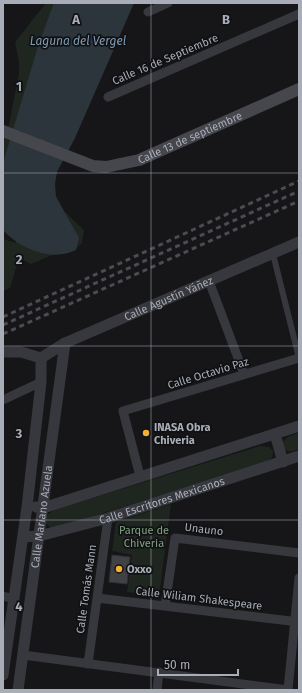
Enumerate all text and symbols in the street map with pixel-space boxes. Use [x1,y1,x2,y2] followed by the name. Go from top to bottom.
[71,12,80,27] text: A
[222,12,230,27] text: B
[110,31,220,88] street label: Calle 16 de Septiembre
[30,34,126,48] water label: Laguna del Vergel
[16,79,22,94] text: 1
[136,109,244,167] street label: Calle 13 de septiembre
[16,252,23,267] text: 2
[122,274,215,324] street label: Calle Agustín Yáñez
[166,355,251,392] street label: Calle Octavio Paz
[154,421,211,447] place label: INASA Obra Chiveria
[15,426,23,441] text: 3
[141,428,151,438] marker: INASA Obra Chiveria
[29,464,55,569] street label: Calle Mariano Azuela
[98,475,226,527] street label: Calle Escritores Mexicanos
[184,521,224,538] street label: Unauno
[119,524,169,550] park label: Parque de Chiveria
[74,544,99,634] street label: Calle Tomás Mann
[127,563,153,576] place label: Oxxo
[114,564,124,574] marker: Oxxo
[135,584,263,613] street label: Calle Wiliam Shakespeare
[15,599,23,614] text: 4
[158,651,238,677] scale bar
[164,658,190,672] text: 50 m

